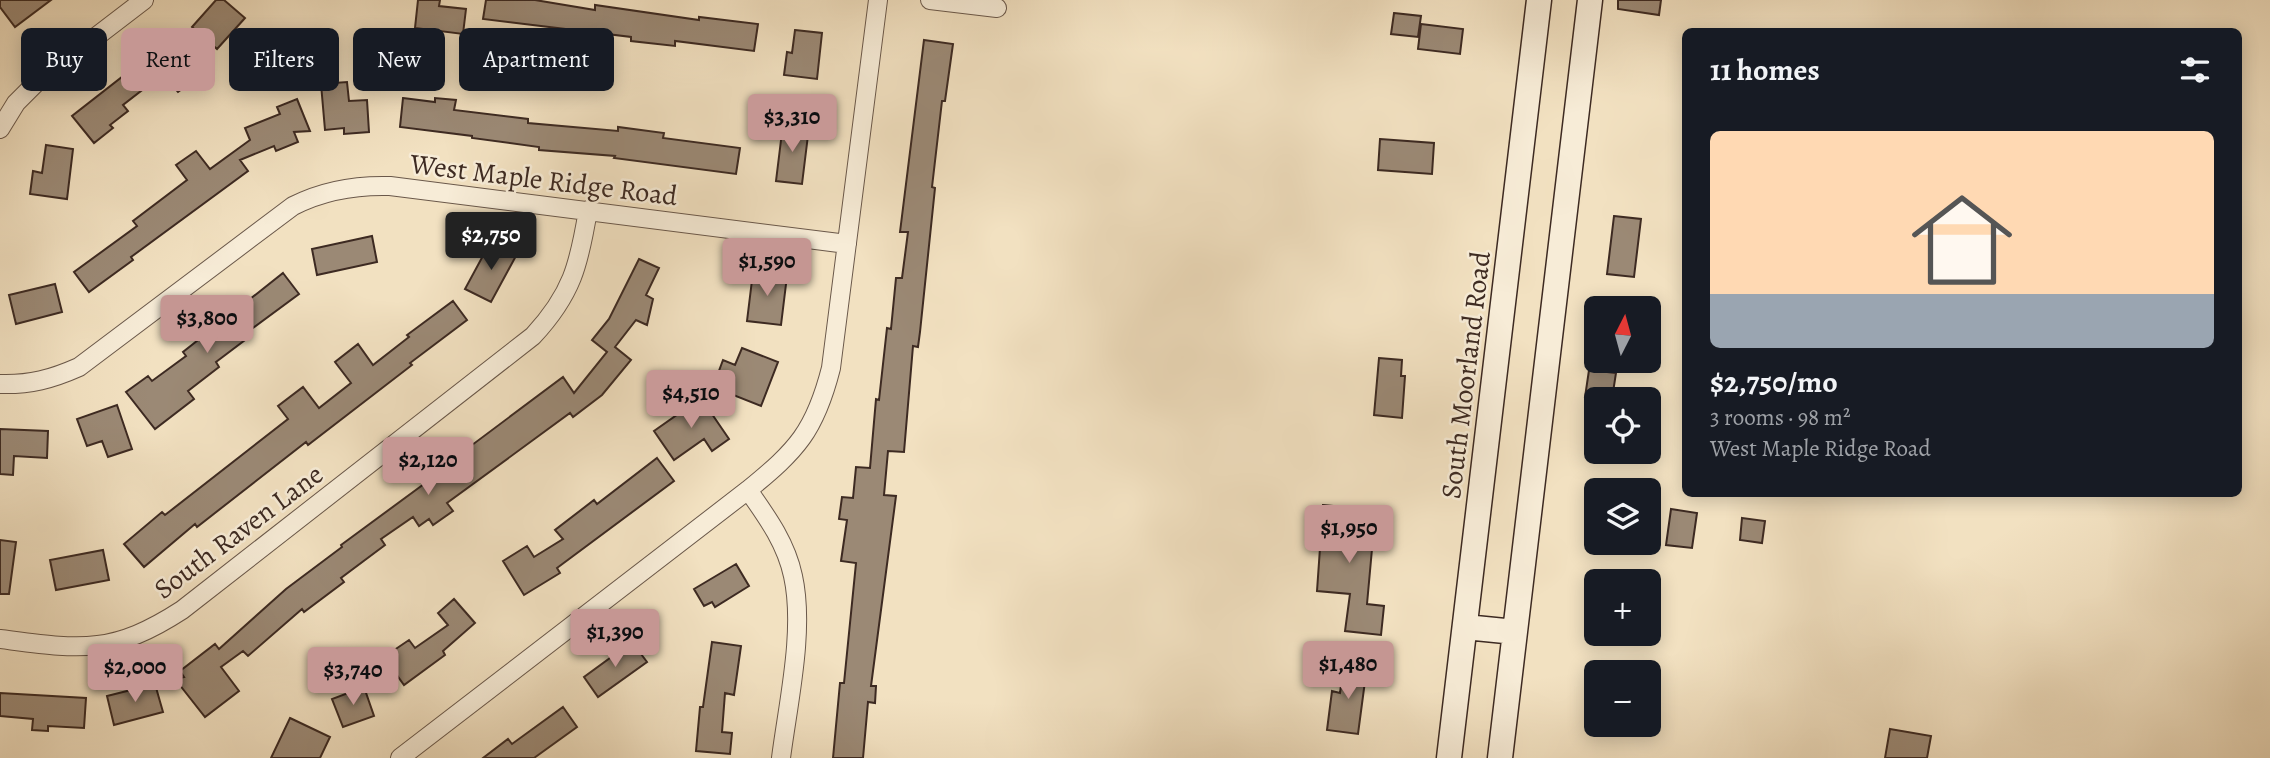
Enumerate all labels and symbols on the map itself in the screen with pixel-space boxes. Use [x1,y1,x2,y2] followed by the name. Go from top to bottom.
[735,94,849,154] pin: $3,310
[407,145,681,215] street label: West Maple Ridge Road
[434,212,548,272] pin: $2,750
[710,238,824,298] pin: $1,590
[1432,248,1500,501] street label: South Moorland Road
[150,296,264,355] pin: $3,800
[1584,296,1661,373] north arrow
[634,370,748,430] pin: $4,510
[371,438,485,497] pin: $2,120
[146,456,331,608] street label: South Raven Lane
[1292,505,1406,565] pin: $1,950
[558,610,672,669] pin: $1,390
[1291,642,1405,701] pin: $1,480
[78,644,192,704] pin: $2,000
[296,648,410,707] pin: $3,740

